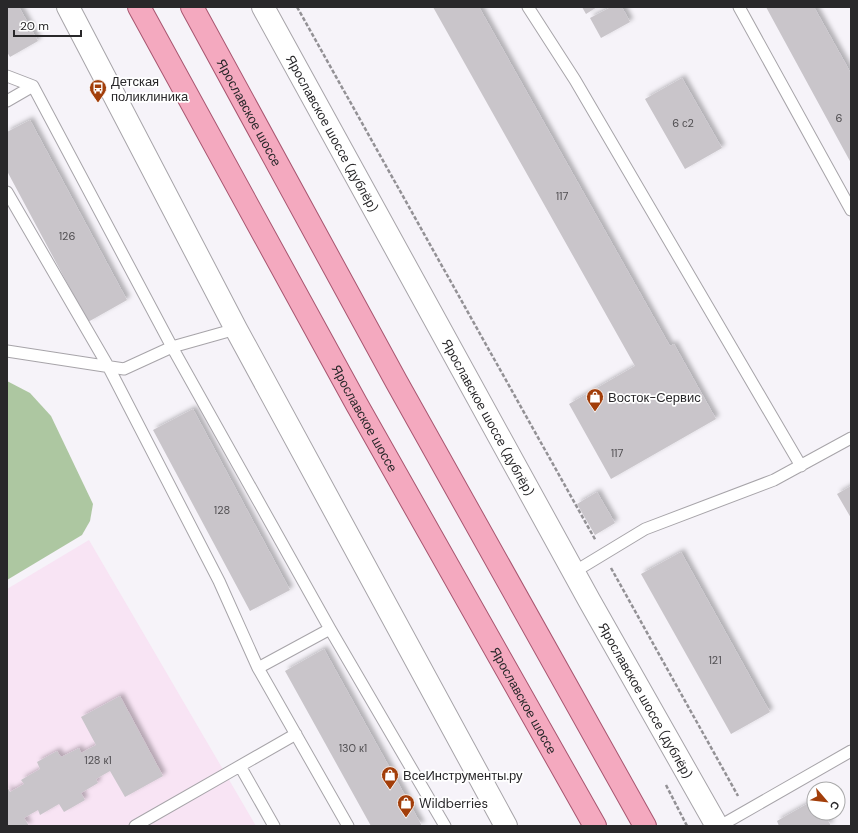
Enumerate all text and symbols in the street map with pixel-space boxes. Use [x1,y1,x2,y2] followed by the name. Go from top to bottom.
[14,12,81,38] scale bar
[20,18,49,34] text: 20 m
[282,52,382,215] street label: Ярославское шоссе (дублёр)
[213,56,285,169] street label: Ярославское шоссе
[111,73,189,105] place label: Детская поликлиника
[88,78,108,103] bus stop icon: Детская поликлиника
[836,111,843,125] house number: 6
[672,116,694,130] house number: 6 с2
[556,189,568,203] house number: 117
[59,229,75,243] house number: 126
[438,336,538,499] street label: Ярославское шоссе (дублёр)
[328,362,401,475] street label: Ярославское шоссе
[585,387,605,412] shop icon: Восток-Сервис
[608,389,701,406] place label: Восток-Сервис
[611,446,623,460] house number: 117
[214,503,230,517] house number: 128
[594,620,696,782] street label: Ярославское шоссе (дублёр)
[487,644,560,757] street label: Ярославское шоссе
[708,653,722,667] house number: 121
[339,741,367,755] house number: 130 к1
[84,753,112,767] house number: 128 к1
[380,765,400,790] shop icon: ВсеИнструменты.ру
[403,767,523,784] place label: ВсеИнструменты.ру
[806,781,846,821] north arrow
[396,793,416,818] shop icon: Wildberries
[419,795,488,812] place label: Wildberries
[827,799,843,813] text: С

